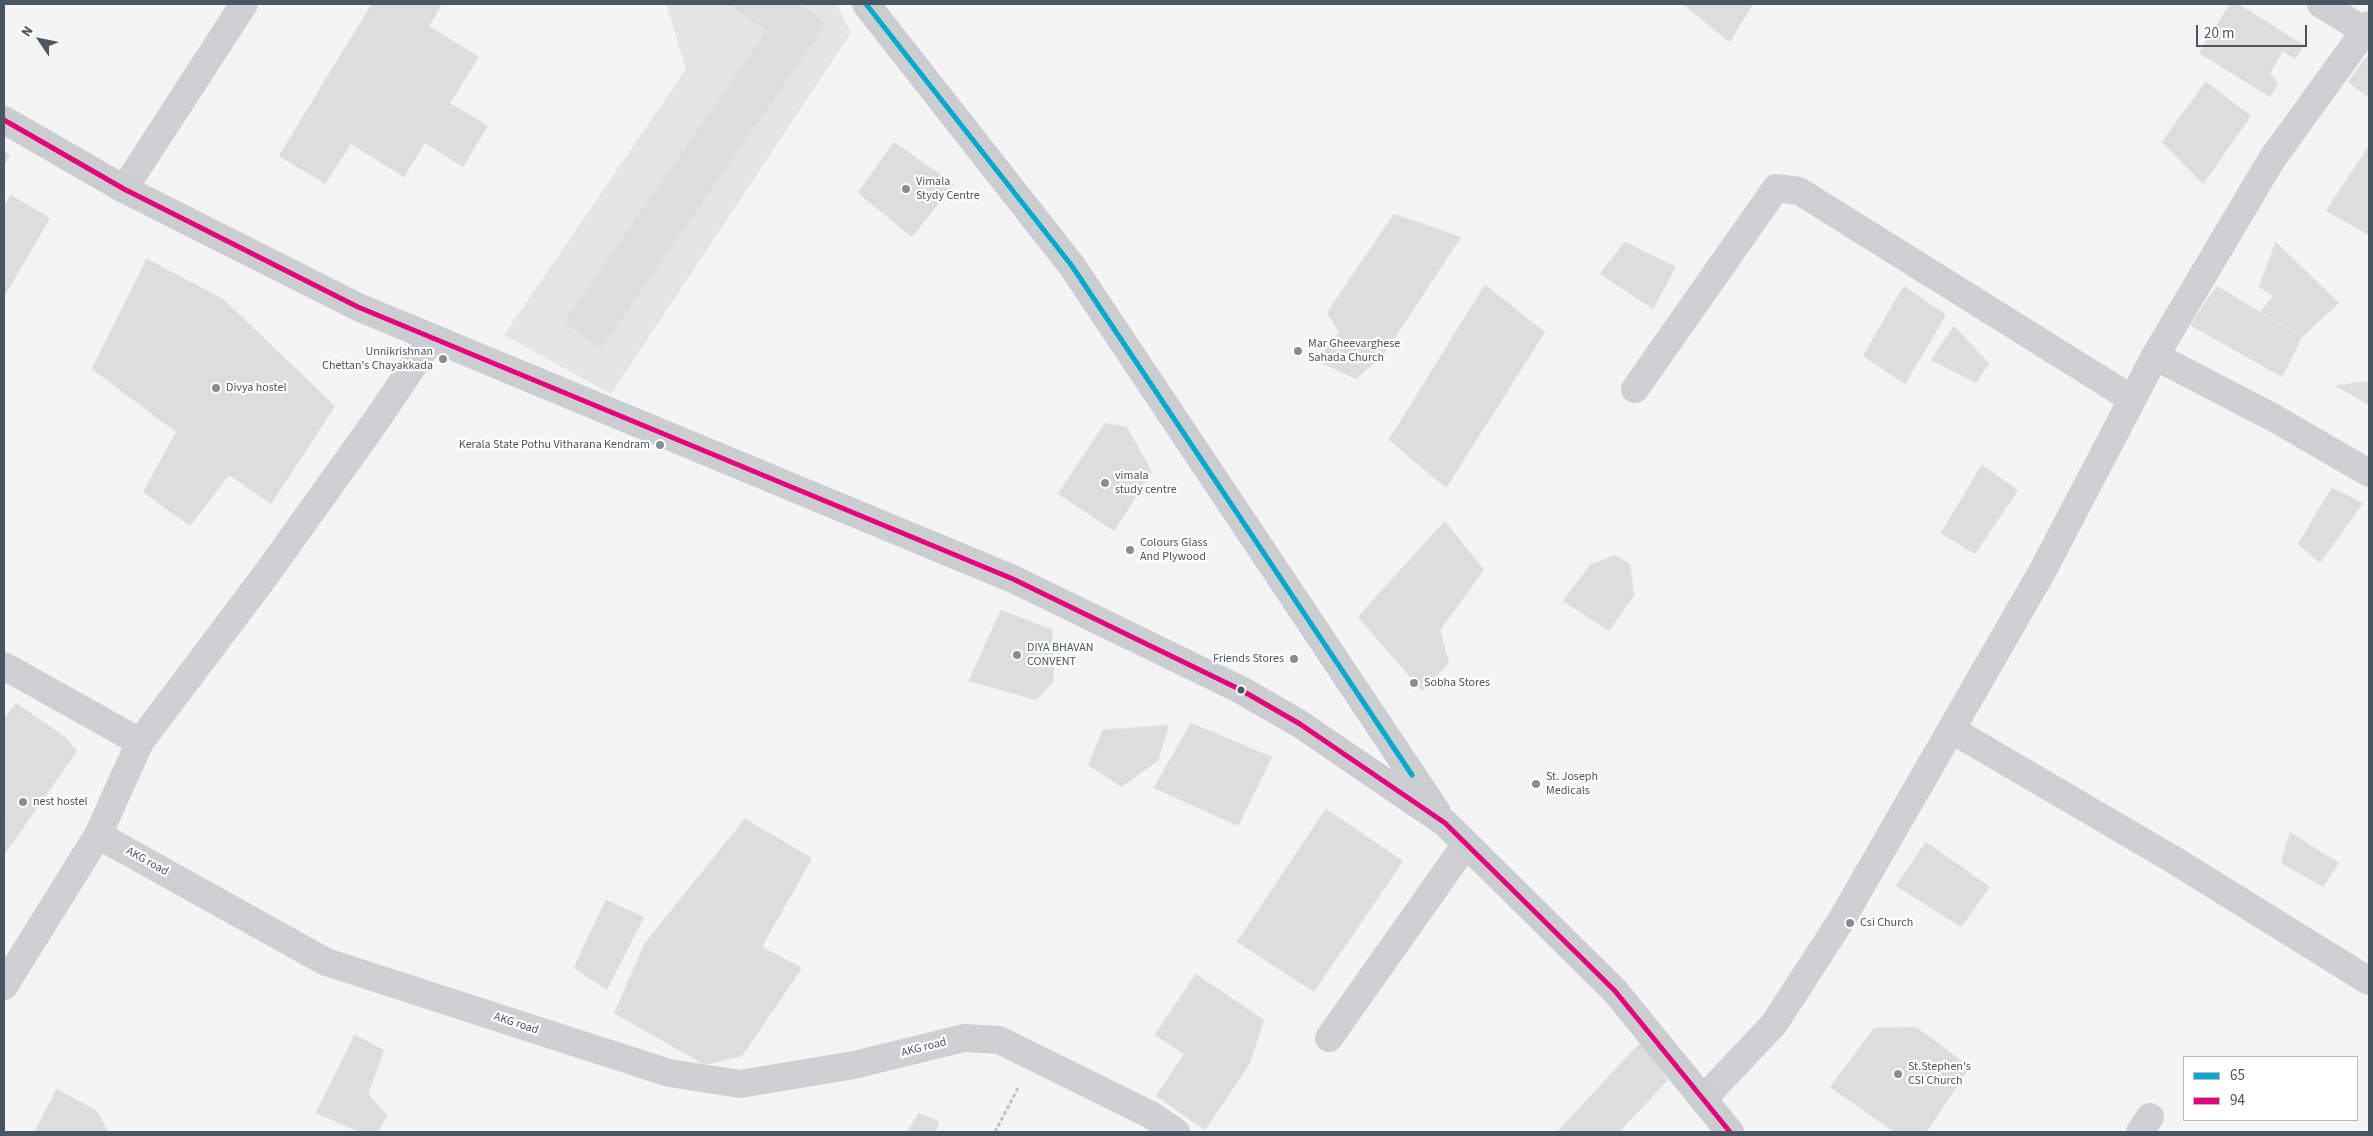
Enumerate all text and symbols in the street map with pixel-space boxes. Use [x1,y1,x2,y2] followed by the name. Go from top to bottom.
[15,15,65,65] north arrow
[2198,15,2309,47] scale bar
[17,22,38,41] text: N
[2204,23,2234,44] text: 20 m
[916,175,980,203] place label: Vimala Stydy Centre
[900,183,912,195] marker: Vimala Stydy Centre
[1308,337,1400,365] place label: Mar Gheevarghese Sahada Church
[322,345,433,373] place label: Unnikrishnan Chettan's Chayakkada
[1292,345,1304,357] marker: Mar Gheevarghese Sahada Church
[437,353,449,365] marker: Unnikrishnan Chettan's Chayakkada
[226,381,286,395] place label: Divya hostel
[210,382,222,394] marker: Divya hostel
[459,438,650,452] place label: Kerala State Pothu Vitharana Kendram
[654,439,666,451] marker: Kerala State Pothu Vitharana Kendram
[1115,469,1177,497] place label: vimala study centre
[1099,477,1111,489] marker: vimala study centre
[1140,536,1208,564] place label: Colours Glass And Plywood
[1124,544,1136,556] marker: Colours Glass And Plywood
[1027,641,1094,669] place label: DIYA BHAVAN CONVENT
[1011,649,1023,661] marker: DIYA BHAVAN CONVENT
[1213,652,1284,666] place label: Friends Stores
[1288,653,1300,665] marker: Friends Stores
[1424,676,1490,690] place label: Sobha Stores
[1408,677,1420,689] marker: Sobha Stores
[1236,685,1246,695] unlabelled marker
[1546,770,1598,798] place label: St. Joseph Medicals
[1530,778,1542,790] marker: St. Joseph Medicals
[33,795,87,809] place label: nest hostel
[17,796,29,808] marker: nest hostel
[123,845,171,879] street label: AKG road
[1860,916,1913,930] place label: Csi Church
[1844,917,1856,929] marker: Csi Church
[492,1010,540,1038] street label: AKG road
[900,1035,948,1061] street label: AKG road
[2183,1056,2358,1121] legend
[1908,1060,1971,1088] place label: St.Stephen's CSI Church
[2230,1065,2245,1086] text: 65
[1892,1068,1904,1080] marker: St.Stephen's CSI Church
[2230,1090,2245,1111] text: 94

